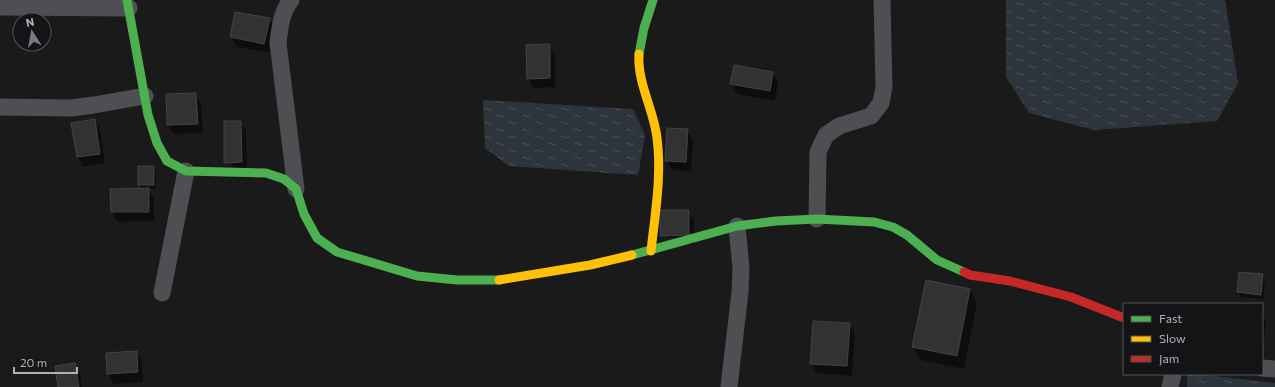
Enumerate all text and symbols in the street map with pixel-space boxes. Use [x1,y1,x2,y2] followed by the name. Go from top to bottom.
[12,12,52,52] north arrow
[25,15,35,29] text: N
[1123,303,1263,375] legend
[1159,311,1182,325] text: Fast
[1159,331,1186,345] text: Slow
[14,349,77,375] scale bar
[1159,351,1179,366] text: Jam
[20,355,47,369] text: 20 m

